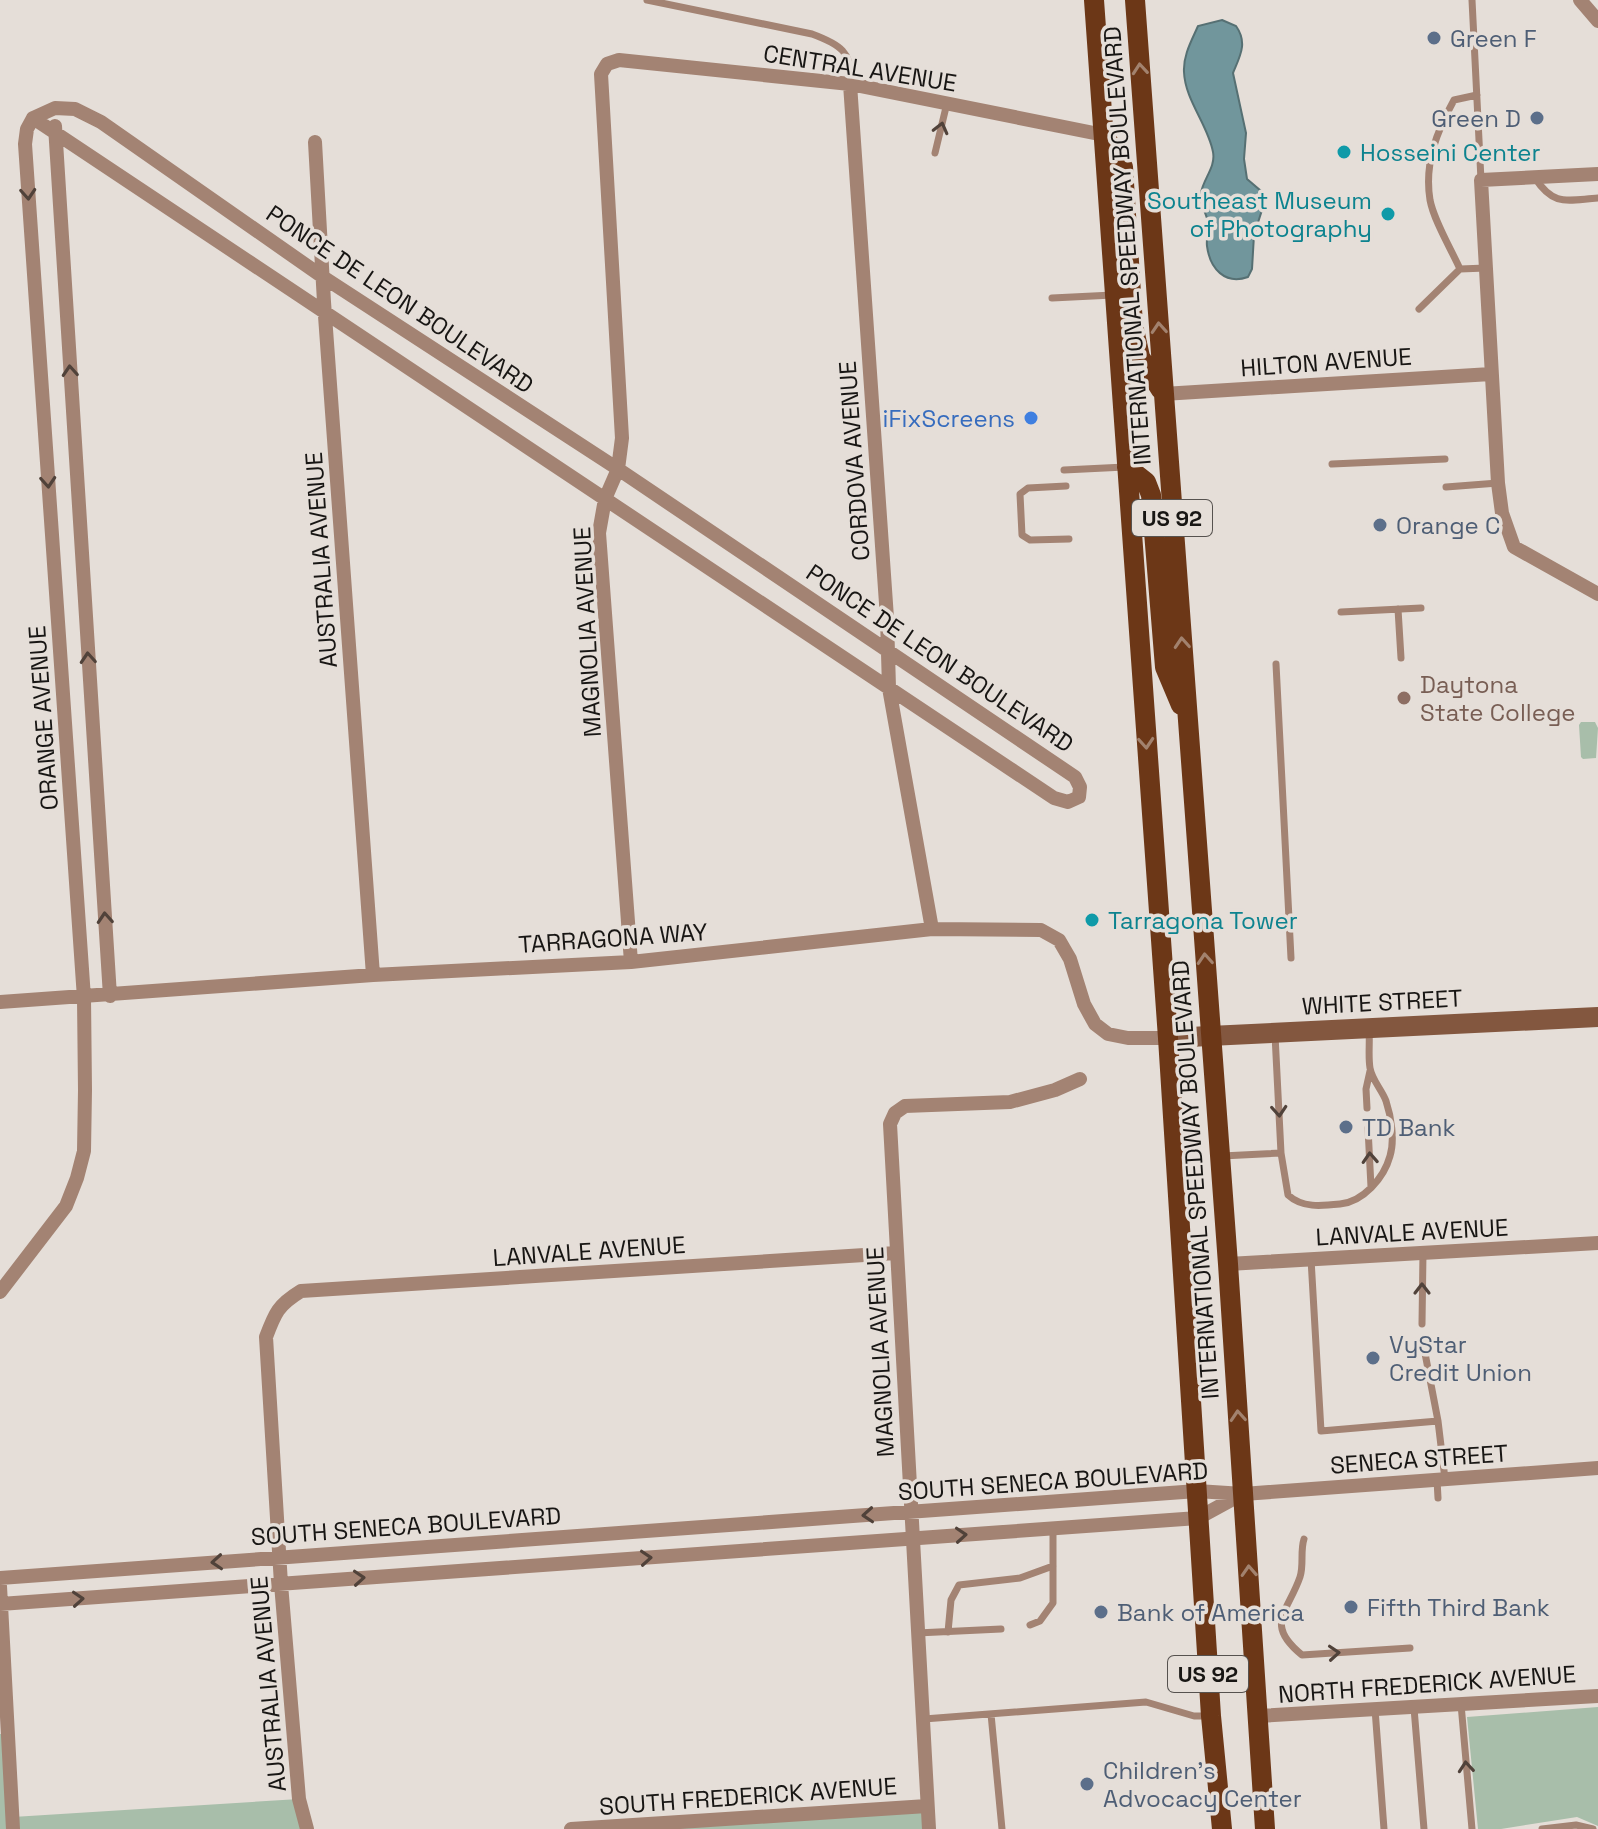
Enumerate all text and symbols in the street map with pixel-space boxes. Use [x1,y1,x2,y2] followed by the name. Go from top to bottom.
[1450,23,1537,54] place label: Green F
[1096,26,1158,466] street label: INTERNATIONAL SPEEDWAY BOULEVARD
[1425,29,1443,47] marker: Green F
[761,37,959,99] street label: CENTRAL AVENUE
[1132,62,1149,75] one-way arrow
[1431,103,1521,134] place label: Green D
[1528,109,1546,127] marker: Green D
[931,121,948,135] one-way arrow
[1360,137,1541,168] place label: Hosseini Center
[1335,143,1353,161] marker: Hosseini Center
[1147,185,1372,244] place label: Southeast Museum of Photography
[19,188,36,201] one-way arrow
[260,198,540,400] street label: PONCE DE LEON BOULEVARD
[1379,205,1397,223] marker: Southeast Museum of Photography
[1151,321,1168,334] one-way arrow
[1239,341,1413,383] street label: HILTON AVENUE
[832,360,876,562] street label: CORDOVA AVENUE
[62,364,79,377] one-way arrow
[883,403,1015,434] place label: iFixScreens
[1022,409,1040,427] marker: iFixScreens
[298,451,344,669] street label: AUSTRALIA AVENUE
[39,476,56,489] one-way arrow
[1132,500,1212,536] road number: US 92
[1396,510,1500,541] place label: Orange C
[1371,516,1389,534] marker: Orange C
[566,526,608,738] street label: MAGNOLIA AVENUE
[800,557,1080,759] street label: PONCE DE LEON BOULEVARD
[21,625,65,811] street label: ORANGE AVENUE
[1174,636,1191,649] one-way arrow
[80,651,97,664] one-way arrow
[1420,669,1576,728] place label: Daytona State College
[1395,689,1413,707] marker: Daytona State College
[1138,737,1155,750] one-way arrow
[1108,905,1298,936] place label: Tarragona Tower
[97,911,114,924] one-way arrow
[1083,911,1101,929] marker: Tarragona Tower
[517,916,709,960] street label: TARRAGONA WAY
[1197,952,1214,965] one-way arrow
[1164,960,1226,1400] street label: INTERNATIONAL SPEEDWAY BOULEVARD
[1301,982,1463,1022] street label: WHITE STREET
[1270,1105,1287,1118] one-way arrow
[1362,1112,1456,1143] place label: TD Bank
[1337,1118,1355,1136] marker: TD Bank
[1362,1151,1379,1164] one-way arrow
[1315,1211,1509,1253] street label: LANVALE AVENUE
[492,1229,686,1273] street label: LANVALE AVENUE
[859,1246,901,1458] street label: MAGNOLIA AVENUE
[1413,1282,1431,1295] one-way arrow
[1389,1329,1532,1388] place label: VyStar Credit Union
[1364,1349,1382,1367] marker: VyStar Credit Union
[1230,1409,1247,1422] one-way arrow
[1329,1437,1509,1481] street label: SENECA STREET
[897,1455,1209,1507] street label: SOUTH SENECA BOULEVARD
[250,1500,562,1552] street label: SOUTH SENECA BOULEVARD
[861,1506,874,1523] one-way arrow
[955,1527,968,1544] one-way arrow
[640,1550,653,1567] one-way arrow
[210,1553,223,1570] one-way arrow
[1241,1564,1258,1577] one-way arrow
[353,1570,366,1587] one-way arrow
[243,1575,293,1793] street label: AUSTRALIA AVENUE
[72,1591,85,1608] one-way arrow
[1367,1592,1550,1623] place label: Fifth Third Bank
[1117,1597,1305,1628] place label: Bank of America
[1342,1598,1360,1616] marker: Fifth Third Bank
[1092,1603,1110,1621] marker: Bank of America
[1328,1645,1341,1662] one-way arrow
[1168,1656,1248,1692] road number: US 92
[1277,1658,1577,1710] street label: NORTH FREDERICK AVENUE
[1103,1755,1302,1814] place label: Children's Advocacy Center
[1458,1760,1475,1773] one-way arrow
[598,1770,898,1822] street label: SOUTH FREDERICK AVENUE
[1078,1775,1096,1793] marker: Children's Advocacy Center

